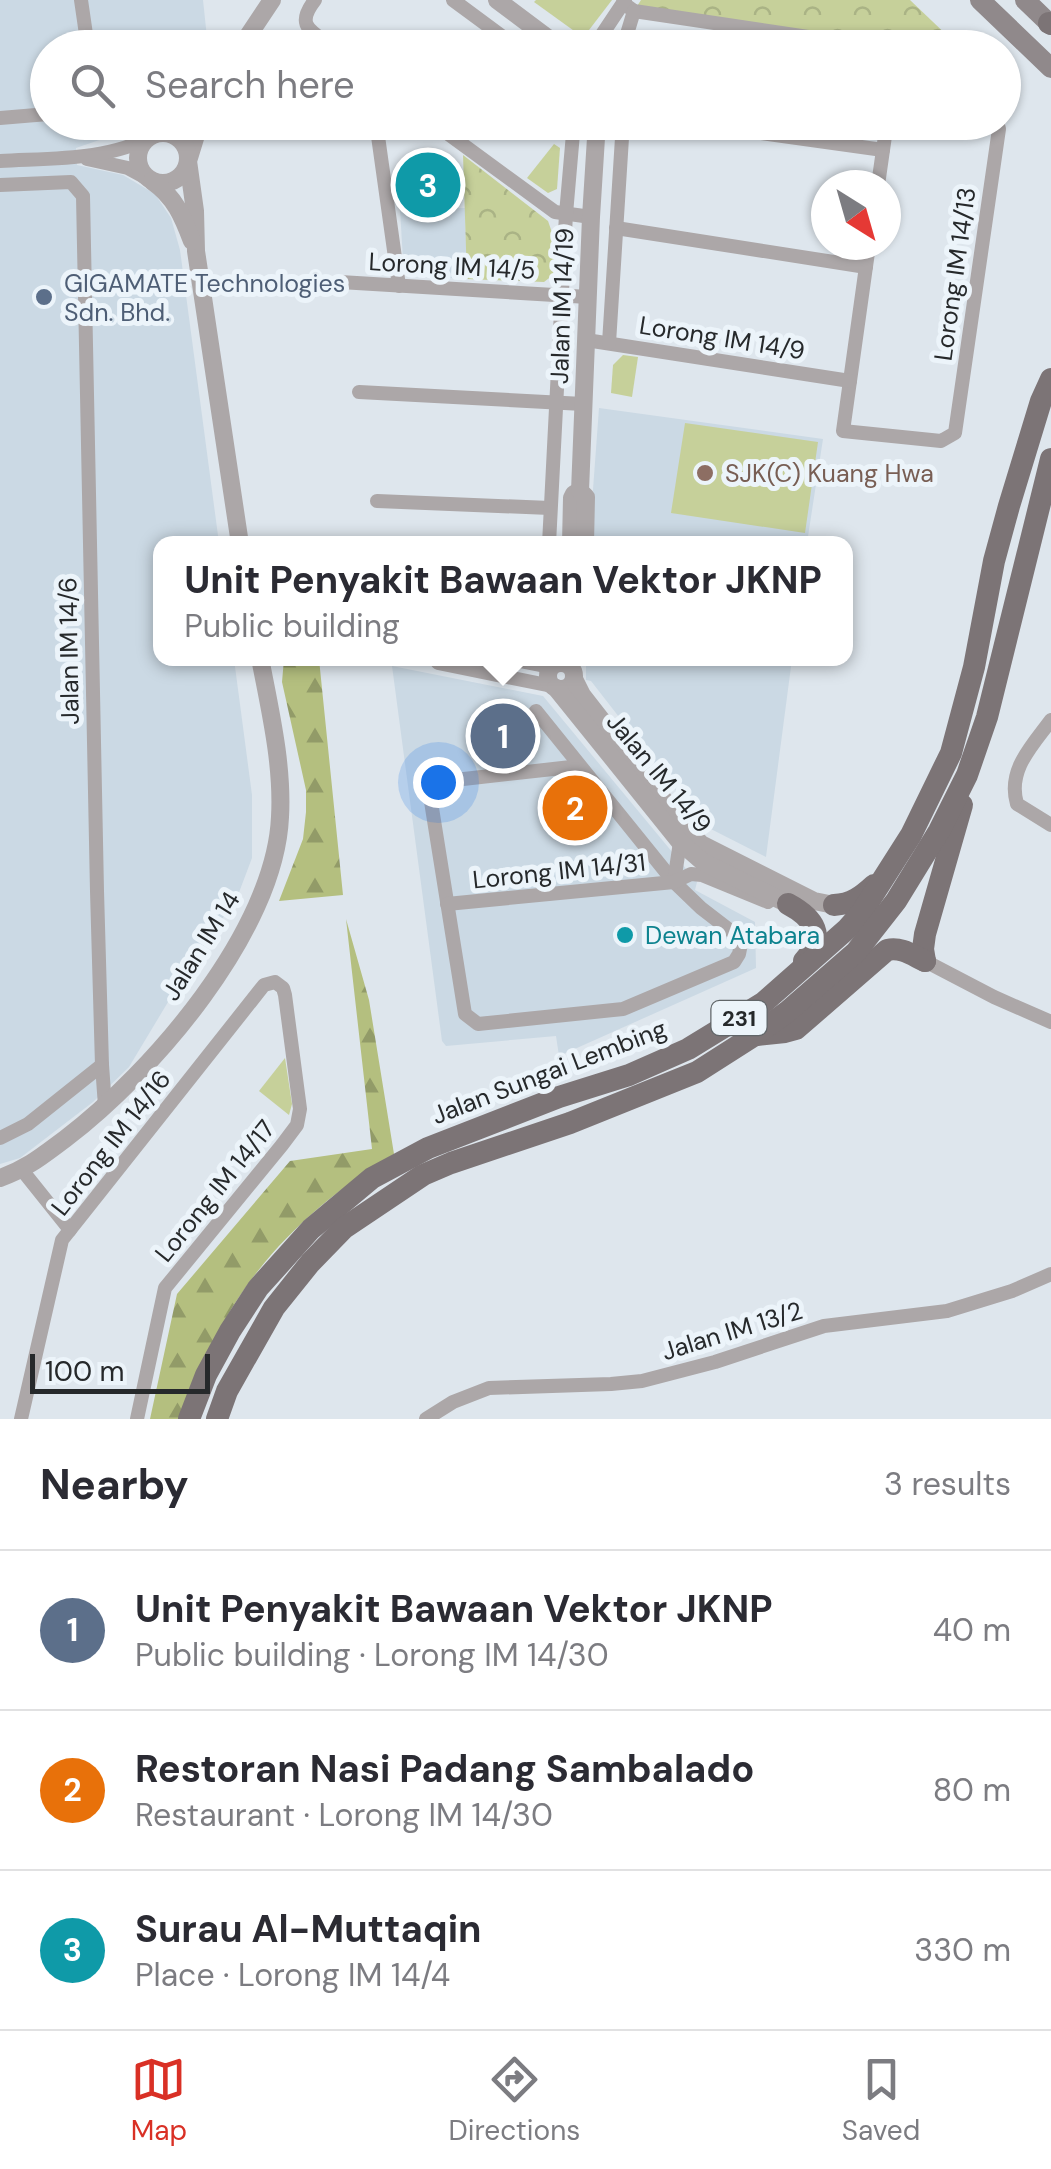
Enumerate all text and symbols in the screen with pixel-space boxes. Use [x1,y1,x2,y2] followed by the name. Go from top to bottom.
[30,30,1021,140] search box
[65,58,120,113] icon: search
[145,60,355,110] text: Search here
[396,148,460,222] pin: 3
[811,170,901,260] north arrow
[926,185,984,363] street label: Lorong IM 14/13
[543,227,581,385] street label: Jalan IM 14/19
[368,245,536,287] street label: Lorong IM 14/5
[64,267,345,329] place label: GIGAMATE Technologies Sdn. Bhd.
[33,286,55,308] marker: GIGAMATE Technologies Sdn. Bhd.
[637,309,807,367] street label: Lorong IM 14/9
[725,457,934,490] place label: SJK(C) Kuang Hwa
[694,462,716,484] marker: SJK(C) Kuang Hwa
[153,536,853,666] popup
[184,555,822,605] text: Unit Penyakit Bawaan Vektor JKNP
[51,577,87,725] street label: Jalan IM 14/6
[184,605,400,647] text: Public building
[470,698,536,774] pin: 1
[599,706,719,840] street label: Jalan IM 14/9
[413,757,464,808] your location
[542,770,608,846] pin: 2
[471,846,647,896] street label: Lorong IM 14/31
[154,885,248,1007] street label: Jalan IM 14
[645,919,820,952] place label: Dewan Atabara
[614,924,636,946] marker: Dewan Atabara
[712,1001,766,1035] road number: 231
[427,1012,671,1132] street label: Jalan Sungai Lembing
[44,1064,178,1222] street label: Lorong IM 14/16
[148,1113,282,1269] street label: Lorong IM 14/17
[658,1294,806,1368] street label: Jalan IM 13/2
[30,1349,210,1394] scale bar
[45,1353,124,1390] text: 100 m
[40,1457,189,1512] text: Nearby
[884,1463,1011,1505] text: 3 results
[135,1584,773,1634] text: Unit Penyakit Bawaan Vektor JKNP
[67,1609,78,1651] text: 1
[933,1609,1011,1651] text: 40 m
[135,1634,609,1676] text: Public building · Lorong IM 14/30
[135,1744,754,1794] text: Restoran Nasi Padang Sambalado
[63,1769,82,1811] text: 2
[933,1769,1011,1811] text: 80 m
[135,1794,553,1836] text: Restaurant · Lorong IM 14/30
[135,1904,482,1954] text: Surau Al-Muttaqin
[63,1929,82,1971] text: 3
[914,1929,1011,1971] text: 330 m
[135,1954,450,1996] text: Place · Lorong IM 14/4
[131,2052,187,2149] tab: Map
[449,2052,580,2149] tab: Directions
[842,2052,920,2149] tab: Saved

